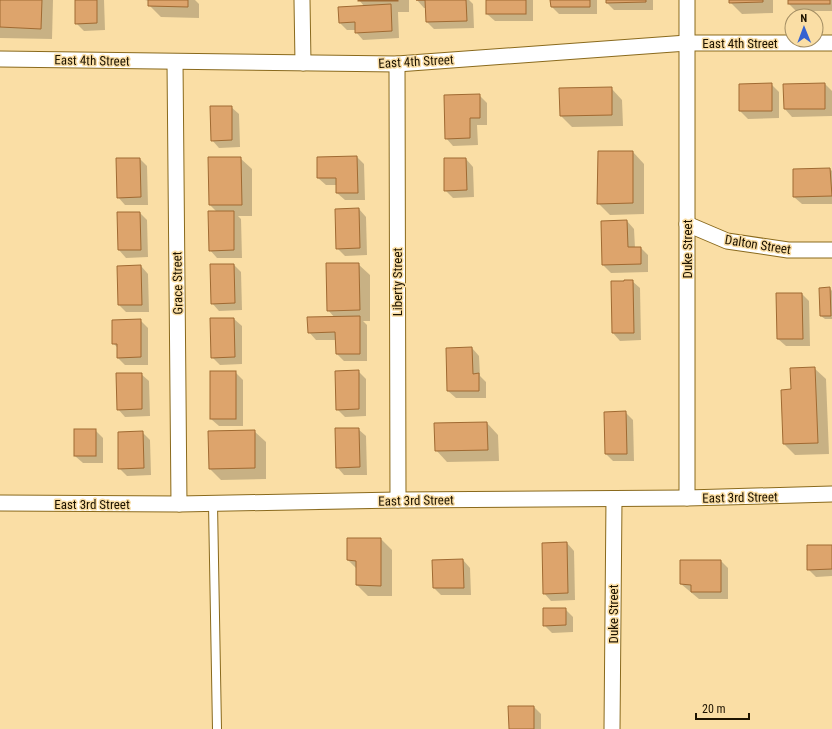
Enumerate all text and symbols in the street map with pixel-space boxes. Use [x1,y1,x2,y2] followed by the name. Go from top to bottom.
[784,8,824,48] north arrow
[800,12,808,25] text: N
[702,36,778,51] street label: East 4th Street
[54,52,130,69] street label: East 4th Street
[378,52,454,71] street label: East 4th Street
[680,219,695,278] street label: Duke Street
[724,232,792,257] street label: Dalton Street
[390,248,405,316] street label: Liberty Street
[169,251,186,315] street label: Grace Street
[702,489,778,506] street label: East 3rd Street
[378,492,454,509] street label: East 3rd Street
[54,497,130,512] street label: East 3rd Street
[606,584,621,643] street label: Duke Street
[696,695,749,721] scale bar
[702,702,726,716] text: 20 m

